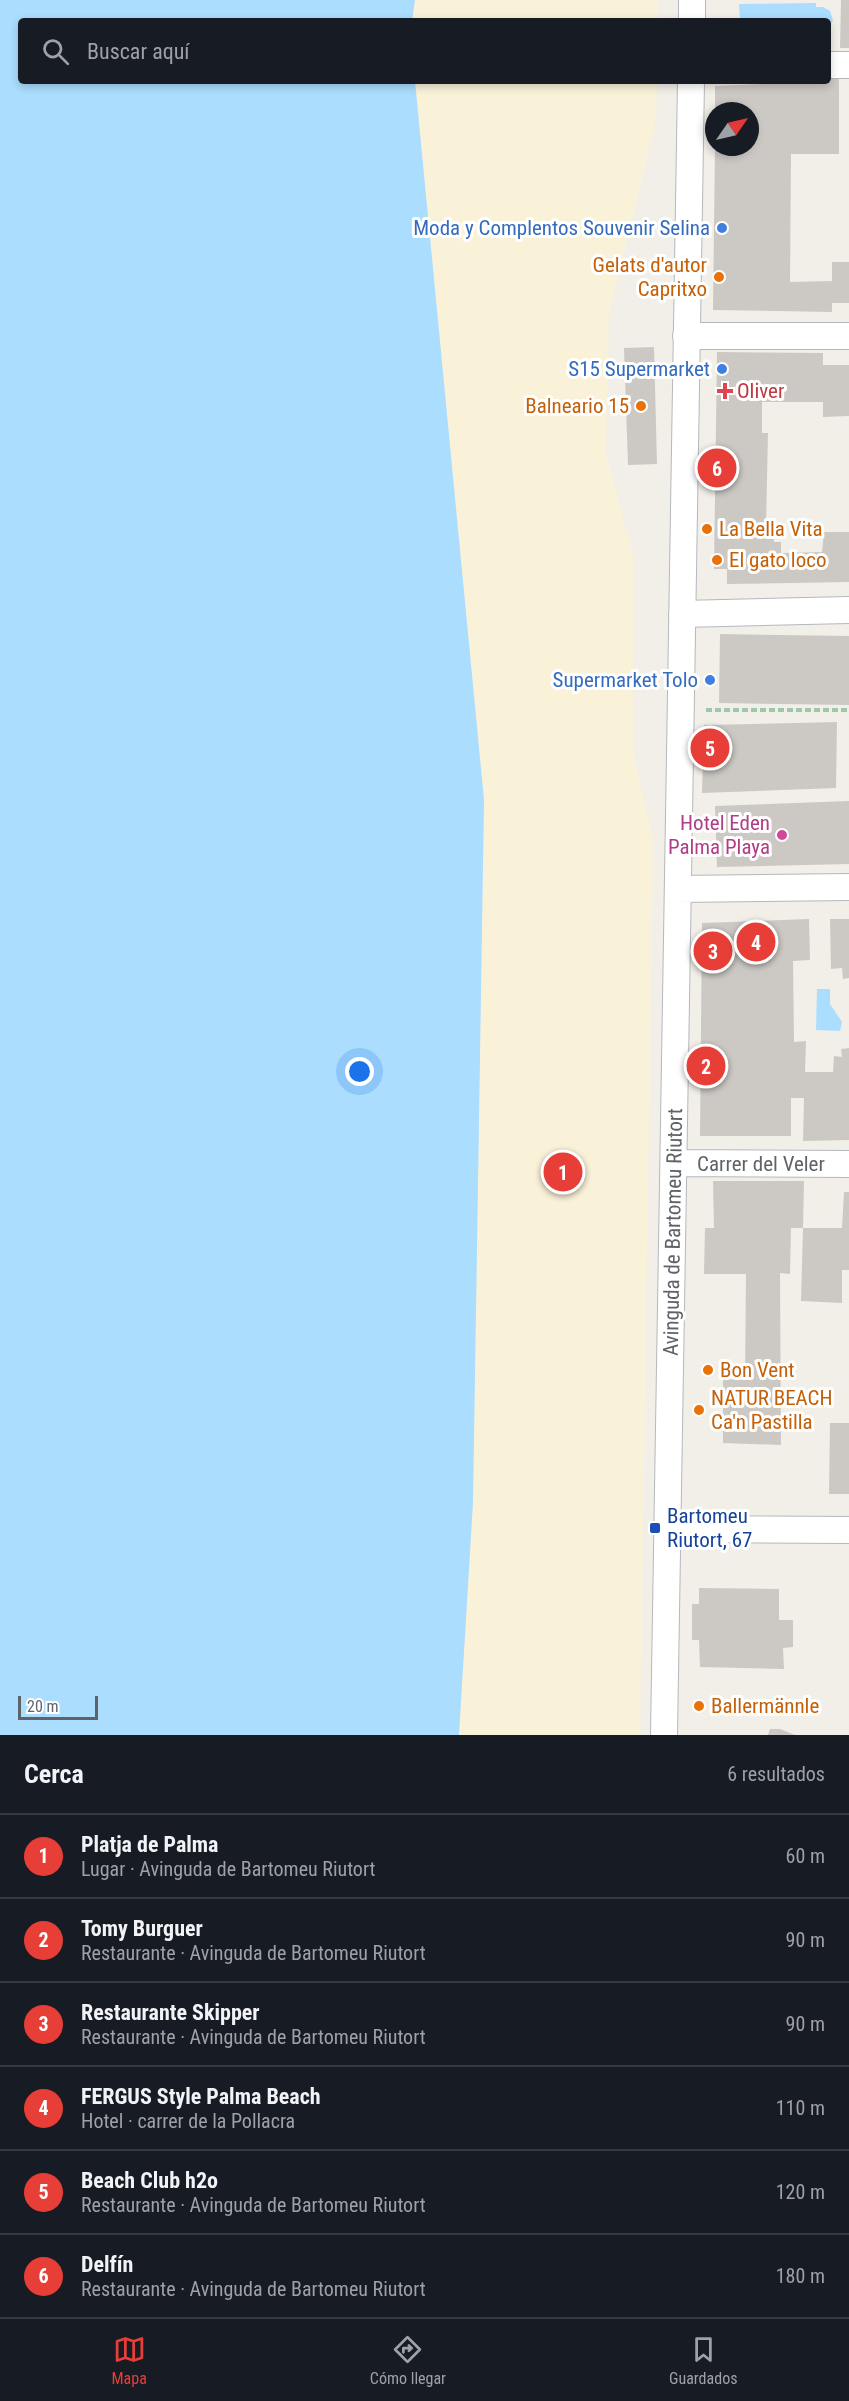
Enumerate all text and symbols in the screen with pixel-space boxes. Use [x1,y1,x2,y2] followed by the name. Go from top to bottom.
[18,18,831,84] search box
[39,35,72,68] icon: search
[87,39,190,64] text: Buscar aquí
[705,102,759,156] north arrow
[413,216,710,240] place label: Moda y Complentos Souvenir Selina
[715,221,729,235] marker: Moda y Complentos Souvenir Selina
[593,253,707,301] place label: Gelats d'autor Capritxo
[712,270,726,284] marker: Gelats d'autor Capritxo
[568,357,710,381] place label: S15 Supermarket
[715,362,729,376] marker: S15 Supermarket
[737,379,784,403] place label: Oliver
[718,384,732,398] marker: Oliver
[525,394,629,418] place label: Balneario 15
[634,399,648,413] marker: Balneario 15
[698,446,736,490] pin: 6
[719,517,823,541] place label: La Bella Vita
[700,522,714,536] marker: La Bella Vita
[729,548,826,572] place label: El gato loco
[710,553,724,567] marker: El gato loco
[553,668,698,692] place label: Supermarket Tolo
[703,673,717,687] marker: Supermarket Tolo
[690,726,730,771] pin: 5
[668,811,770,859] place label: Hotel Eden Palma Playa
[775,828,789,842] marker: Hotel Eden Palma Playa
[736,920,776,964] pin: 4
[694,928,732,974] pin: 3
[686,1044,726,1088] pin: 2
[345,1057,374,1086] your location
[659,1108,687,1356] street label: Avinguda de Bartomeu Riutort
[544,1150,582,1194] pin: 1
[697,1152,825,1176] street label: Carrer del Veler
[720,1358,795,1382] place label: Bon Vent
[701,1363,715,1377] marker: Bon Vent
[711,1386,833,1434] place label: NATUR BEACH Ca'n Pastilla
[692,1403,706,1417] marker: NATUR BEACH Ca'n Pastilla
[667,1504,752,1552] place label: Bartomeu Riutort, 67
[648,1521,662,1535] marker: Bartomeu Riutort, 67
[18,1693,98,1720] scale bar
[711,1694,819,1718] place label: Ballermännle
[27,1697,59,1716] text: 20 m
[692,1699,706,1713] marker: Ballermännle
[24,1759,84,1789] text: Cerca
[727,1762,825,1786] text: 6 resultados
[81,1832,218,1857] text: Platja de Palma
[38,1844,49,1868] text: 1
[786,1844,825,1868] text: 60 m
[81,1857,375,1881] text: Lugar · Avinguda de Bartomeu Riutort
[81,1916,203,1941] text: Tomy Burguer
[38,1928,49,1952] text: 2
[786,1928,825,1952] text: 90 m
[81,1941,426,1965] text: Restaurante · Avinguda de Bartomeu Riutort
[81,2000,260,2025] text: Restaurante Skipper
[38,2012,49,2036] text: 3
[786,2012,825,2036] text: 90 m
[81,2025,426,2049] text: Restaurante · Avinguda de Bartomeu Riutort
[81,2084,321,2109] text: FERGUS Style Palma Beach
[38,2096,49,2120] text: 4
[776,2096,825,2120] text: 110 m
[81,2109,295,2133] text: Hotel · carrer de la Pollacra
[81,2168,218,2193] text: Beach Club h2o
[38,2180,49,2204] text: 5
[776,2180,825,2204] text: 120 m
[81,2193,426,2217] text: Restaurante · Avinguda de Bartomeu Riutort
[81,2252,133,2277] text: Delfín
[38,2264,49,2288] text: 6
[776,2264,825,2288] text: 180 m
[81,2277,426,2301] text: Restaurante · Avinguda de Bartomeu Riutort
[112,2333,147,2388] tab: Mapa
[370,2333,446,2388] tab: Cómo llegar
[669,2333,737,2388] tab: Guardados

